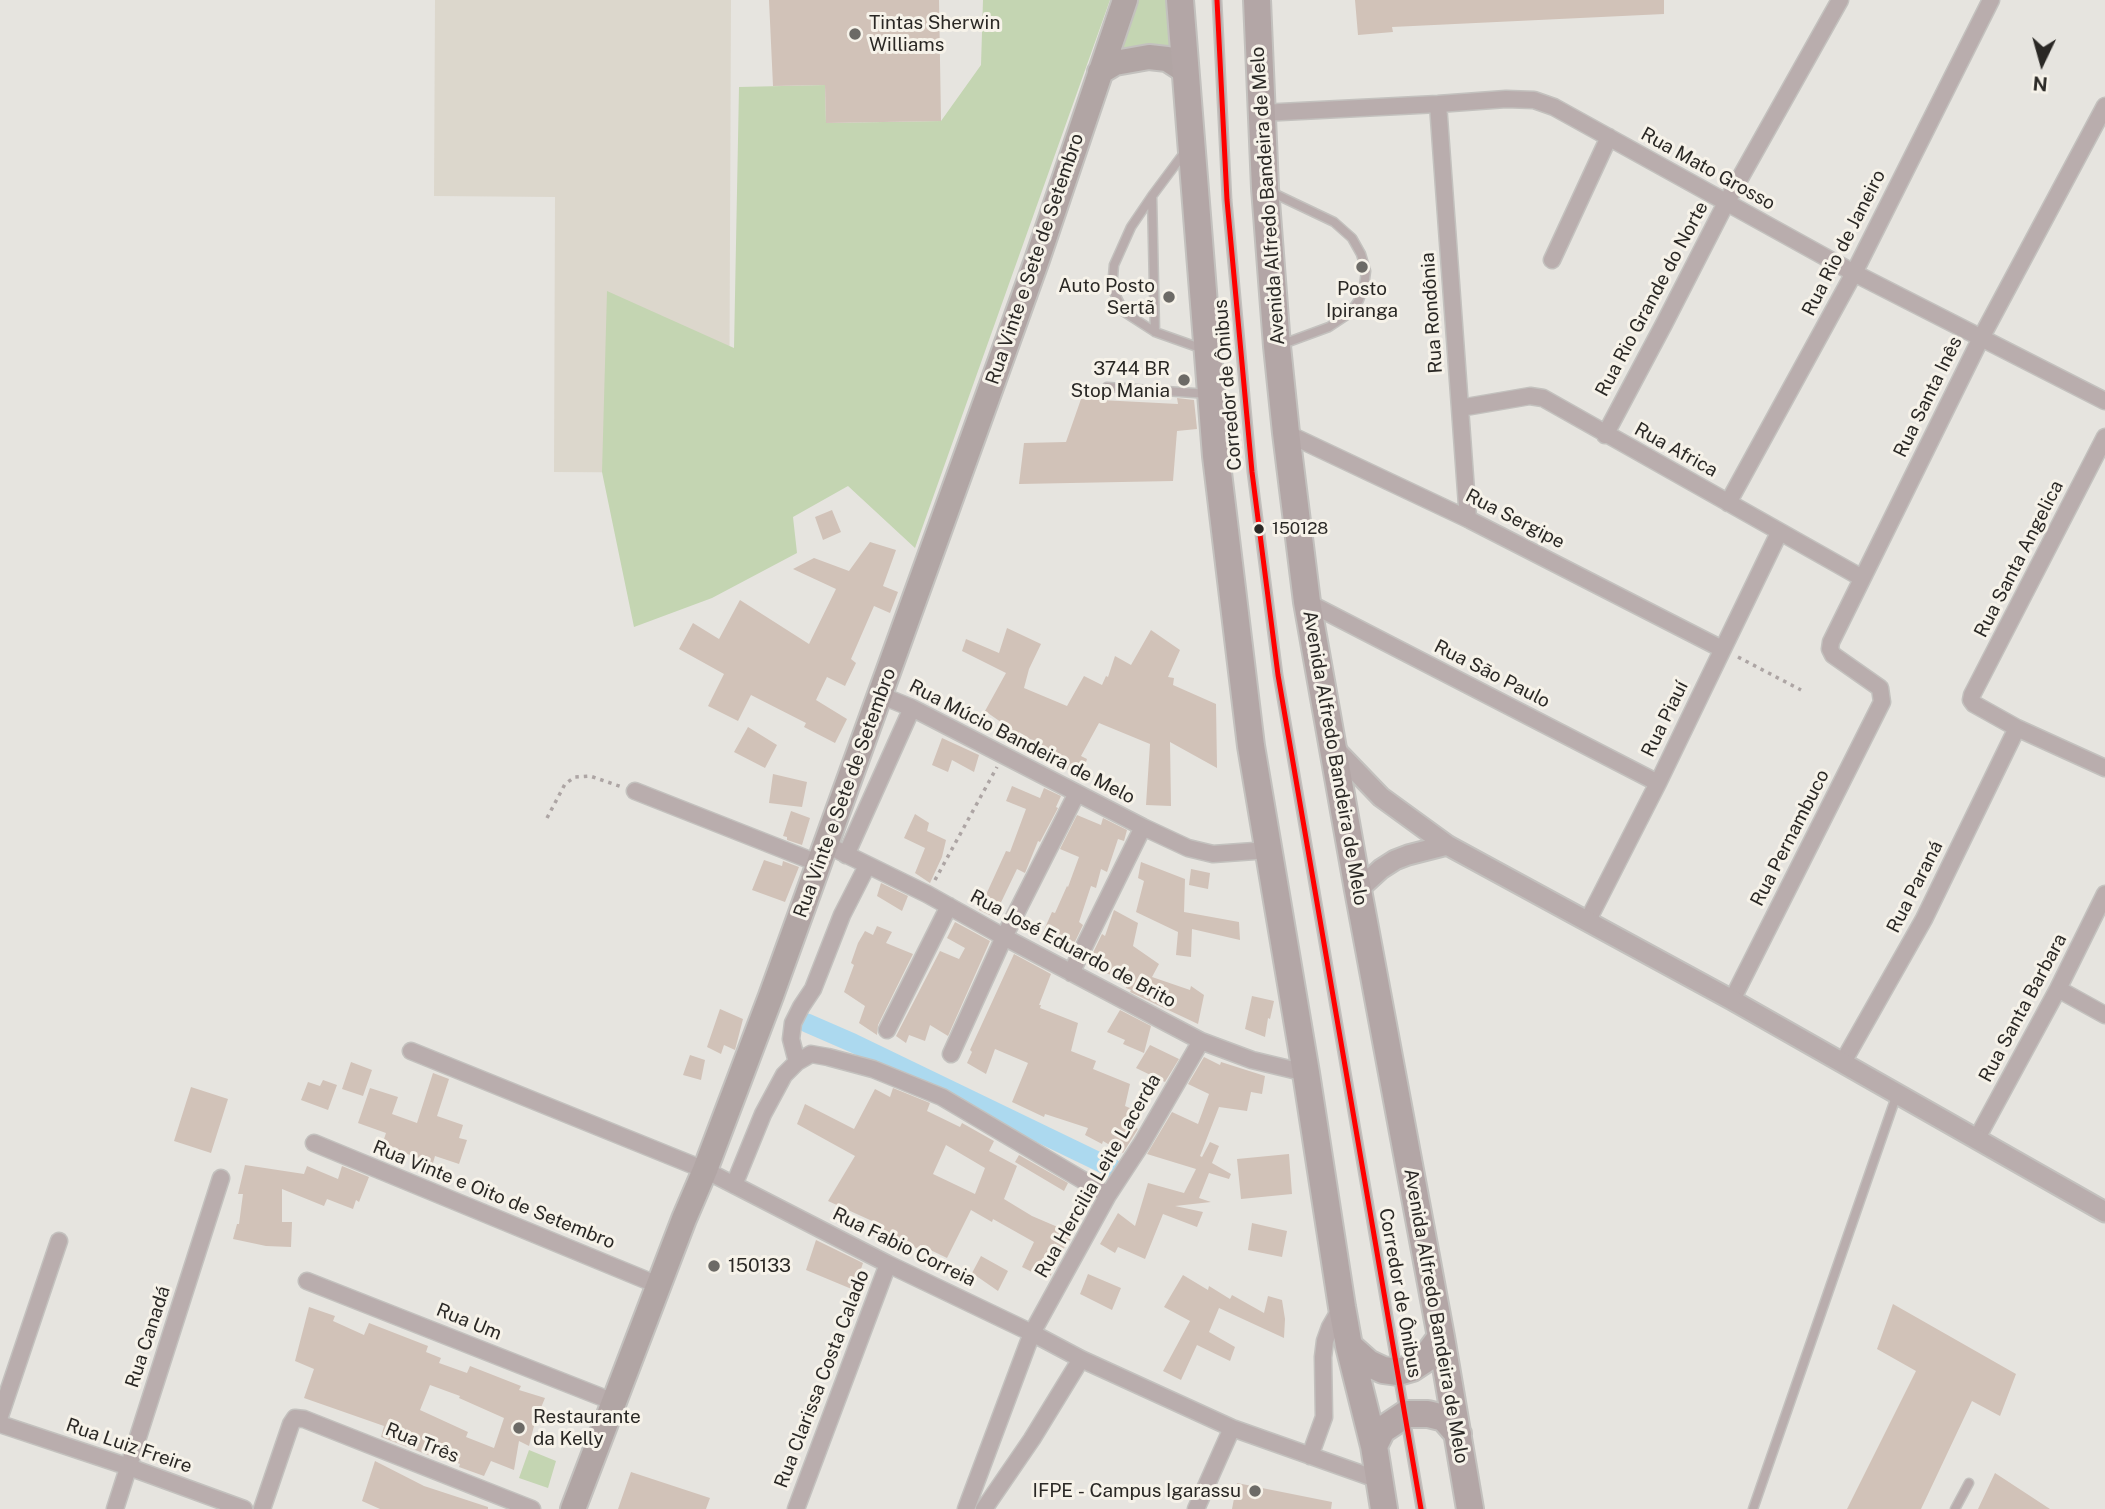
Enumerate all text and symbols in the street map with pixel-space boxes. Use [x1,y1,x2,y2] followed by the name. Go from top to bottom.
[869,12,1000,56] place label: Tintas Sherwin Williams
[847,26,863,42] marker: Tintas Sherwin Williams
[2007,28,2077,98] north arrow
[1246,46,1290,346] street label: Avenida Alfredo Bandeira de Melo
[2032,72,2049,96] text: N
[1637,123,1779,215] street label: Rua Mato Grosso
[981,131,1089,387] street label: Rua Vinte e Sete de Setembro
[1797,166,1891,320] street label: Rua Rio de Janeiro
[1591,198,1713,400] street label: Rua Rio Grande do Norte
[1416,252,1448,374] street label: Rua Rondônia
[1354,259,1370,275] marker: Posto Ipiranga
[1058,275,1155,319] place label: Auto Posto Sertã
[1326,278,1398,322] place label: Posto Ipiranga
[1161,289,1177,305] marker: Auto Posto Sertã
[1209,299,1247,471] street label: Corredor de Ônibus
[1889,333,1967,461] street label: Rua Santa Inês
[1070,358,1170,402] place label: 3744 BR Stop Mania
[1176,372,1192,388] marker: 3744 BR Stop Mania
[1630,418,1722,482] street label: Rua Africa
[1970,477,2068,641] street label: Rua Santa Angelica
[1462,484,1568,554] street label: Rua Sergipe
[1272,519,1328,539] place label: 150128
[1252,522,1266,536] marker: 150128
[1298,609,1372,907] street label: Avenida Alfredo Bandeira de Melo
[1430,635,1554,713] street label: Rua São Paulo
[789,665,901,921] street label: Rua Vinte e Sete de Setembro
[905,675,1139,809] street label: Rua Múcio Bandeira de Melo
[1637,677,1693,761] street label: Rua Piauí
[1746,766,1834,910] street label: Rua Pernambuco
[1882,837,1948,937] street label: Rua Paraná
[966,885,1180,1013] street label: Rua José Eduardo de Brito
[1974,930,2072,1086] street label: Rua Santa Barbara
[1030,1070,1166,1282] street label: Rua Hercilia Leite Lacerda
[369,1136,619,1254] street label: Rua Vinte e Oito de Setembro
[1399,1167,1473,1465] street label: Avenida Alfredo Bandeira de Melo
[829,1202,979,1292] street label: Rua Fabio Correia
[1374,1206,1426,1380] street label: Corredor de Ônibus
[728,1255,791,1277] place label: 150133
[706,1258,722,1274] marker: 150133
[770,1267,874,1491] street label: Rua Clarissa Costa Calado
[121,1283,175,1391] street label: Rua Canadá
[433,1299,505,1345] street label: Rua Um
[533,1406,641,1450] place label: Restaurante da Kelly
[63,1414,195,1478] street label: Rua Luiz Freire
[382,1418,462,1468] street label: Rua Três
[511,1420,527,1436] marker: Restaurante da Kelly
[1033,1480,1241,1502] place label: IFPE - Campus Igarassu
[1247,1483,1263,1499] marker: IFPE - Campus Igarassu

